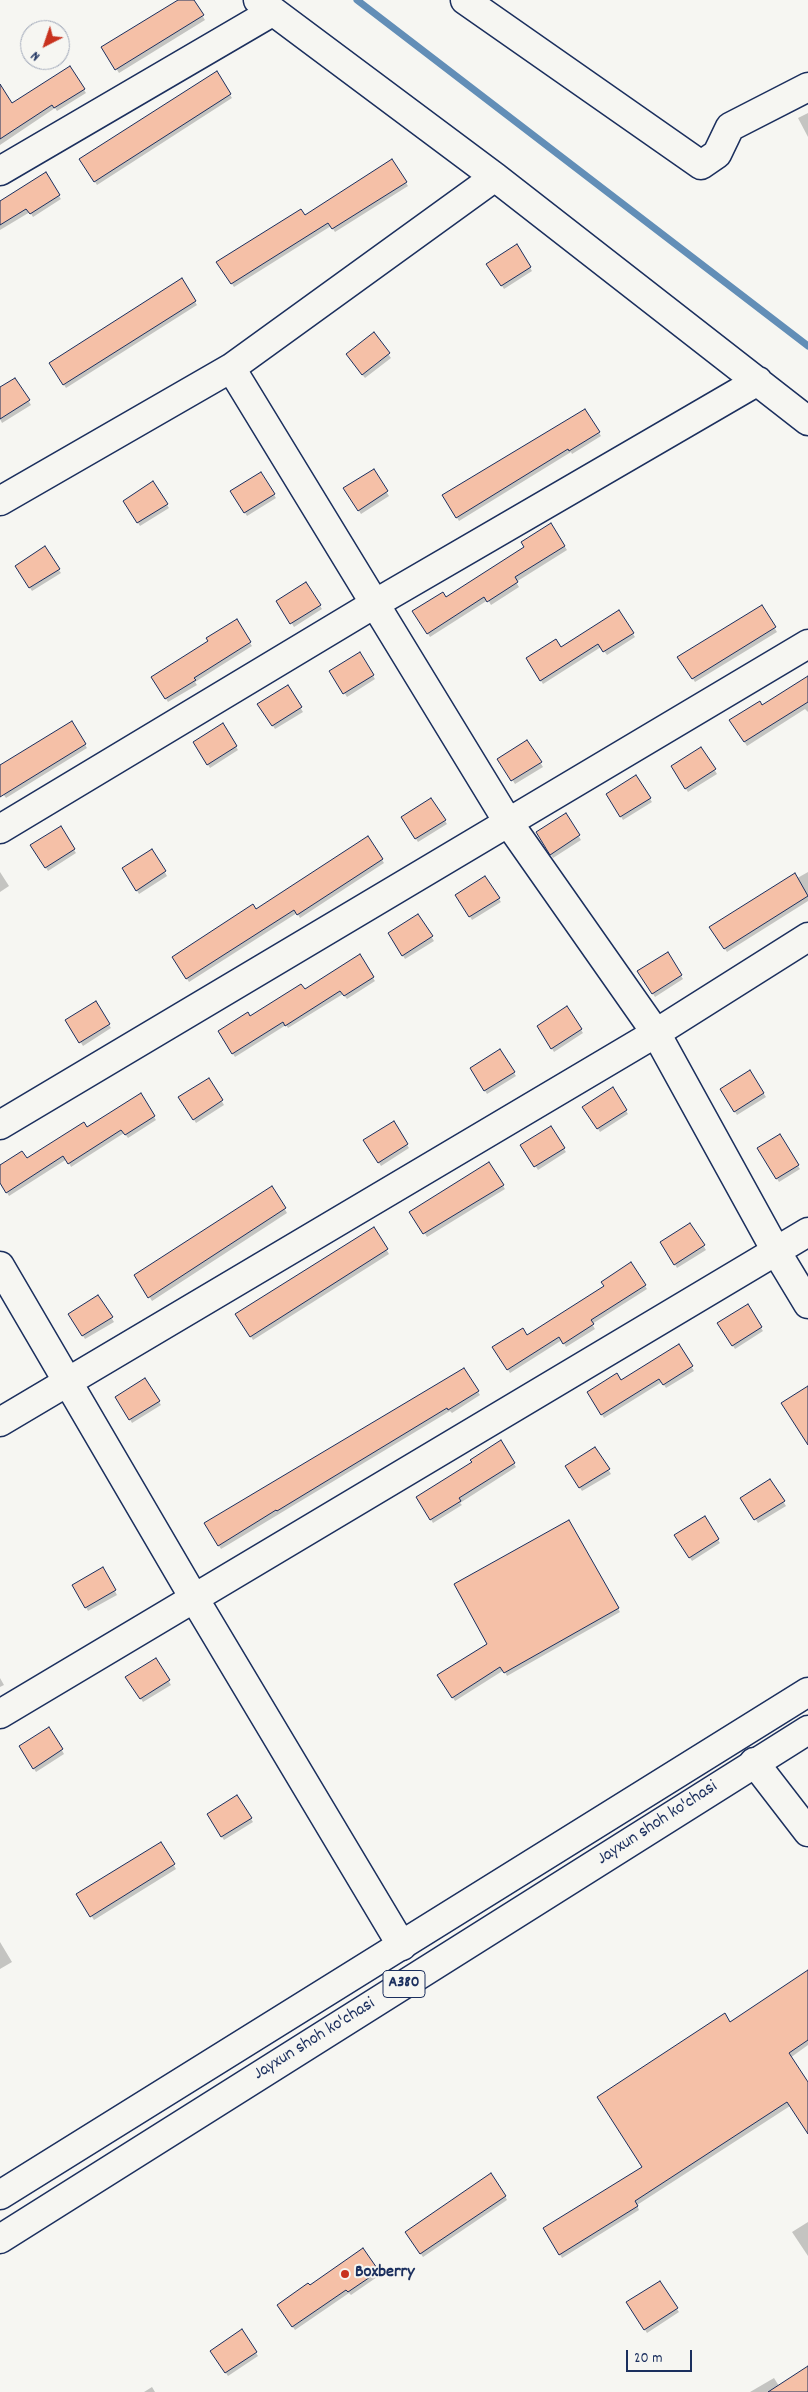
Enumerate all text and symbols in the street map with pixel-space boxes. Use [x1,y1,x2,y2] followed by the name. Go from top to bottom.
[20,20,70,70] north arrow
[27,46,45,65] text: N
[594,1777,722,1871] street label: Jayxun shoh ko'chasi
[383,1970,425,1998] road number: A380
[250,1994,380,2086] street label: Jayxun shoh ko'chasi
[355,2263,415,2285] place label: Boxberry
[339,2268,351,2280] marker: Boxberry
[628,2340,694,2372] scale bar
[634,2348,662,2370] text: 20 m

